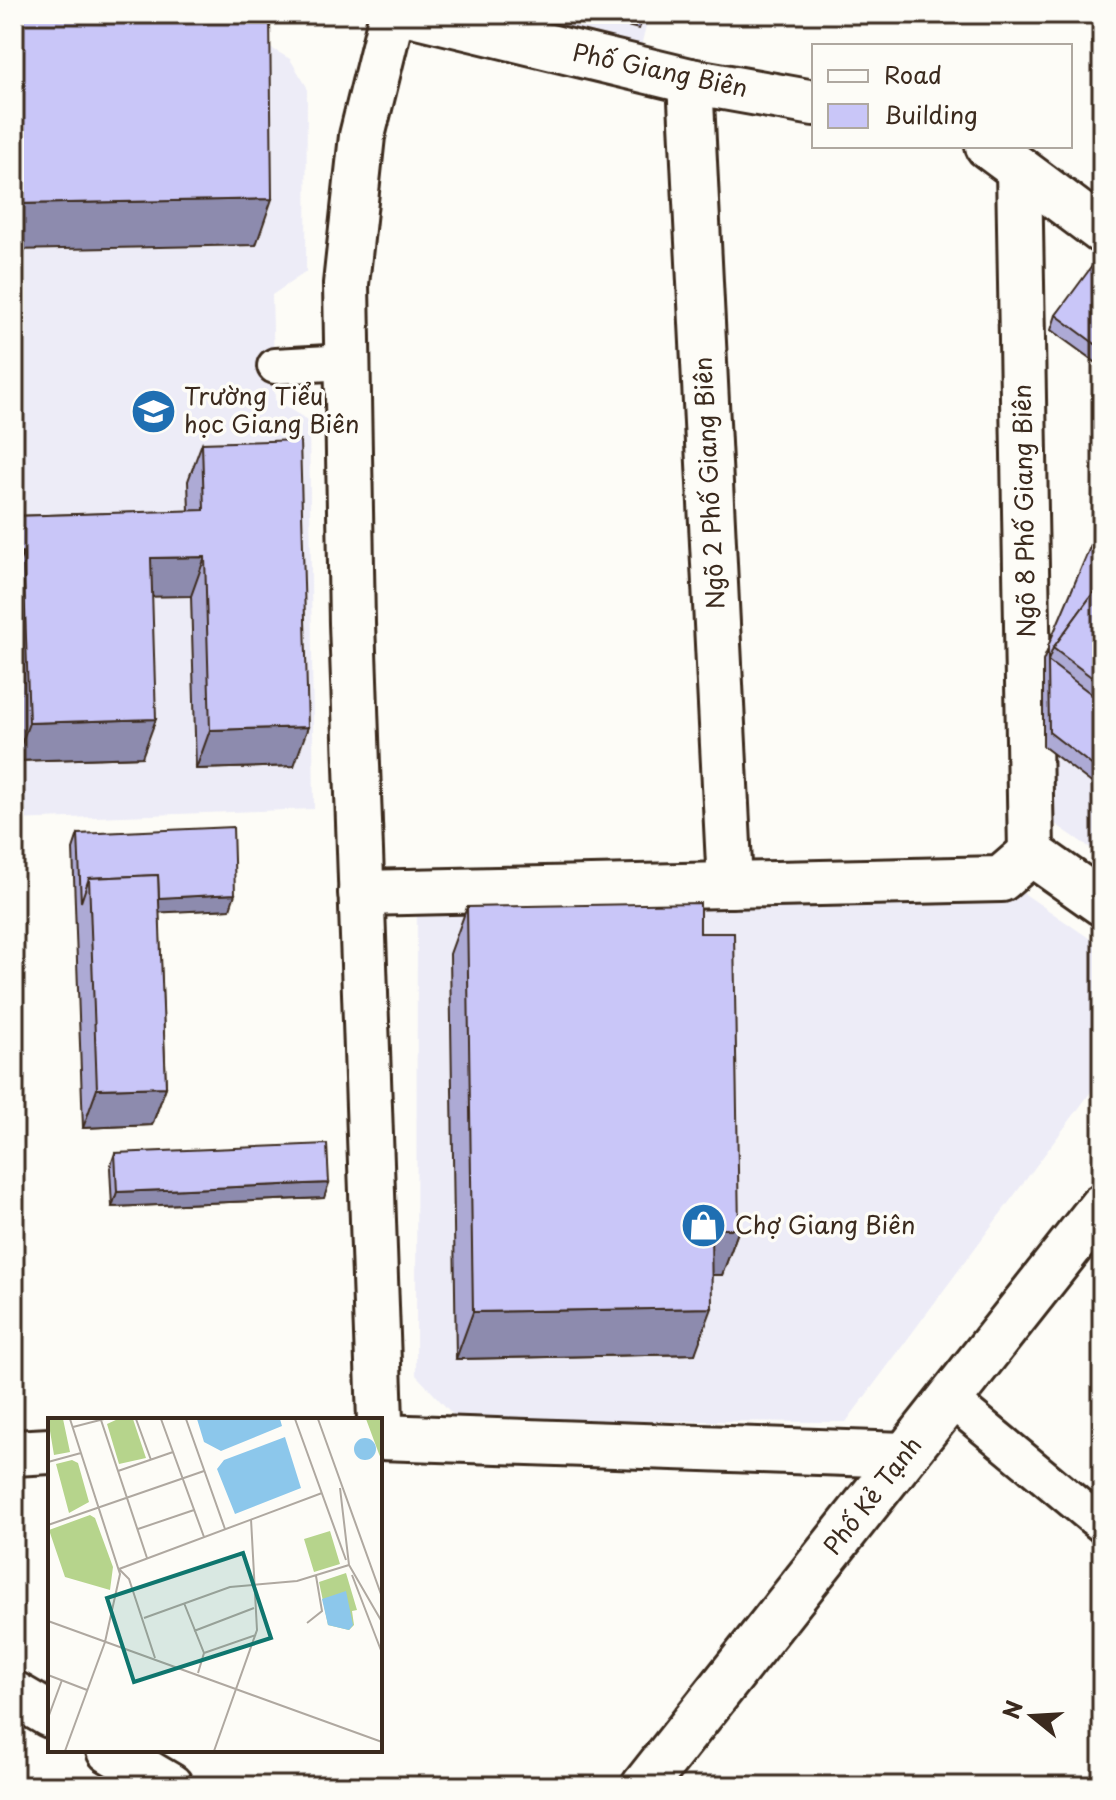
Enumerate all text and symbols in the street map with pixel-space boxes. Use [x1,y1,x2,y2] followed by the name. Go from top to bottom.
[570,33,751,105] street label: Phố Giang Biên
[812,44,1072,148] legend
[884,56,942,92] text: Road
[884,96,978,132] text: Building
[683,356,733,610] street label: Ngõ 2 Phố Giang Biên
[184,377,359,441] place label: Trường Tiểu học Giang Biên
[1003,384,1043,638] street label: Ngõ 8 Phố Giang Biên
[129,387,177,435] school or university icon: Trường Tiểu học Giang Biên
[680,1202,728,1250] shop icon: Chợ Giang Biên
[735,1206,915,1242] place label: Chợ Giang Biên
[48,1418,382,1752] inset map
[814,1428,929,1562] street label: Phố Kẻ Tạnh
[992,1676,1072,1756] north arrow
[993,1696,1030,1723] text: N

